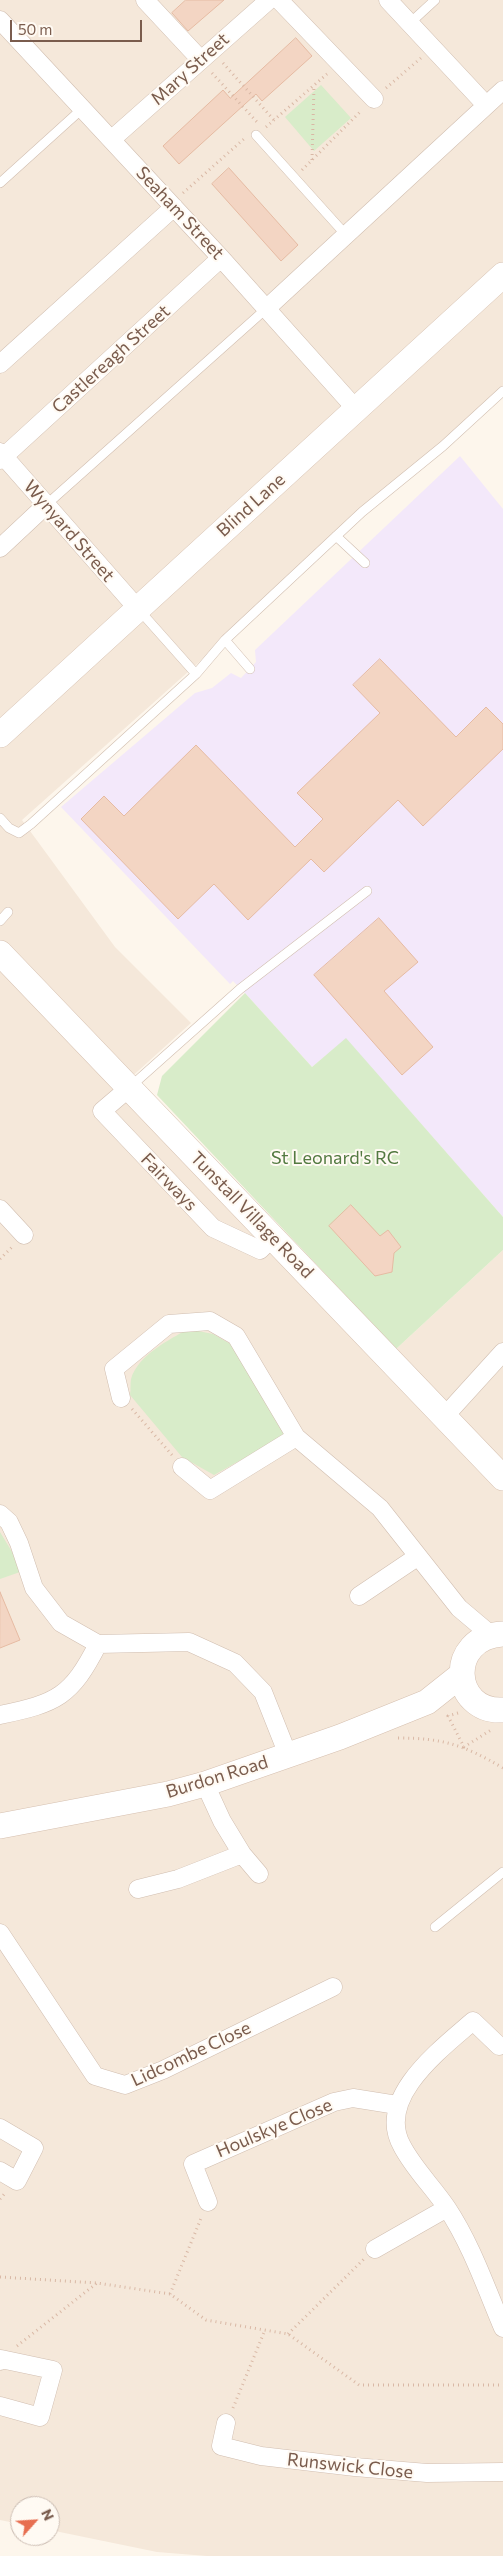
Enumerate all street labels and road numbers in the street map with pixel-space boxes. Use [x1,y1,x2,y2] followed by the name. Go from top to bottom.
[147,28,233,110] street label: Mary Street
[131,162,229,264] street label: Seaham Street
[47,300,175,418] street label: Castlereagh Street
[212,469,290,541] street label: Blind Lane
[19,476,119,586] street label: Wynyard Street
[186,1147,318,1283] street label: Tunstall Village Road
[136,1149,202,1215] street label: Fairways
[163,1751,271,1803] street label: Burdon Road
[128,2017,254,2091] street label: Lidcombe Close
[213,2094,335,2162] street label: Houlskye Close
[286,2449,414,2483] street label: Runswick Close

